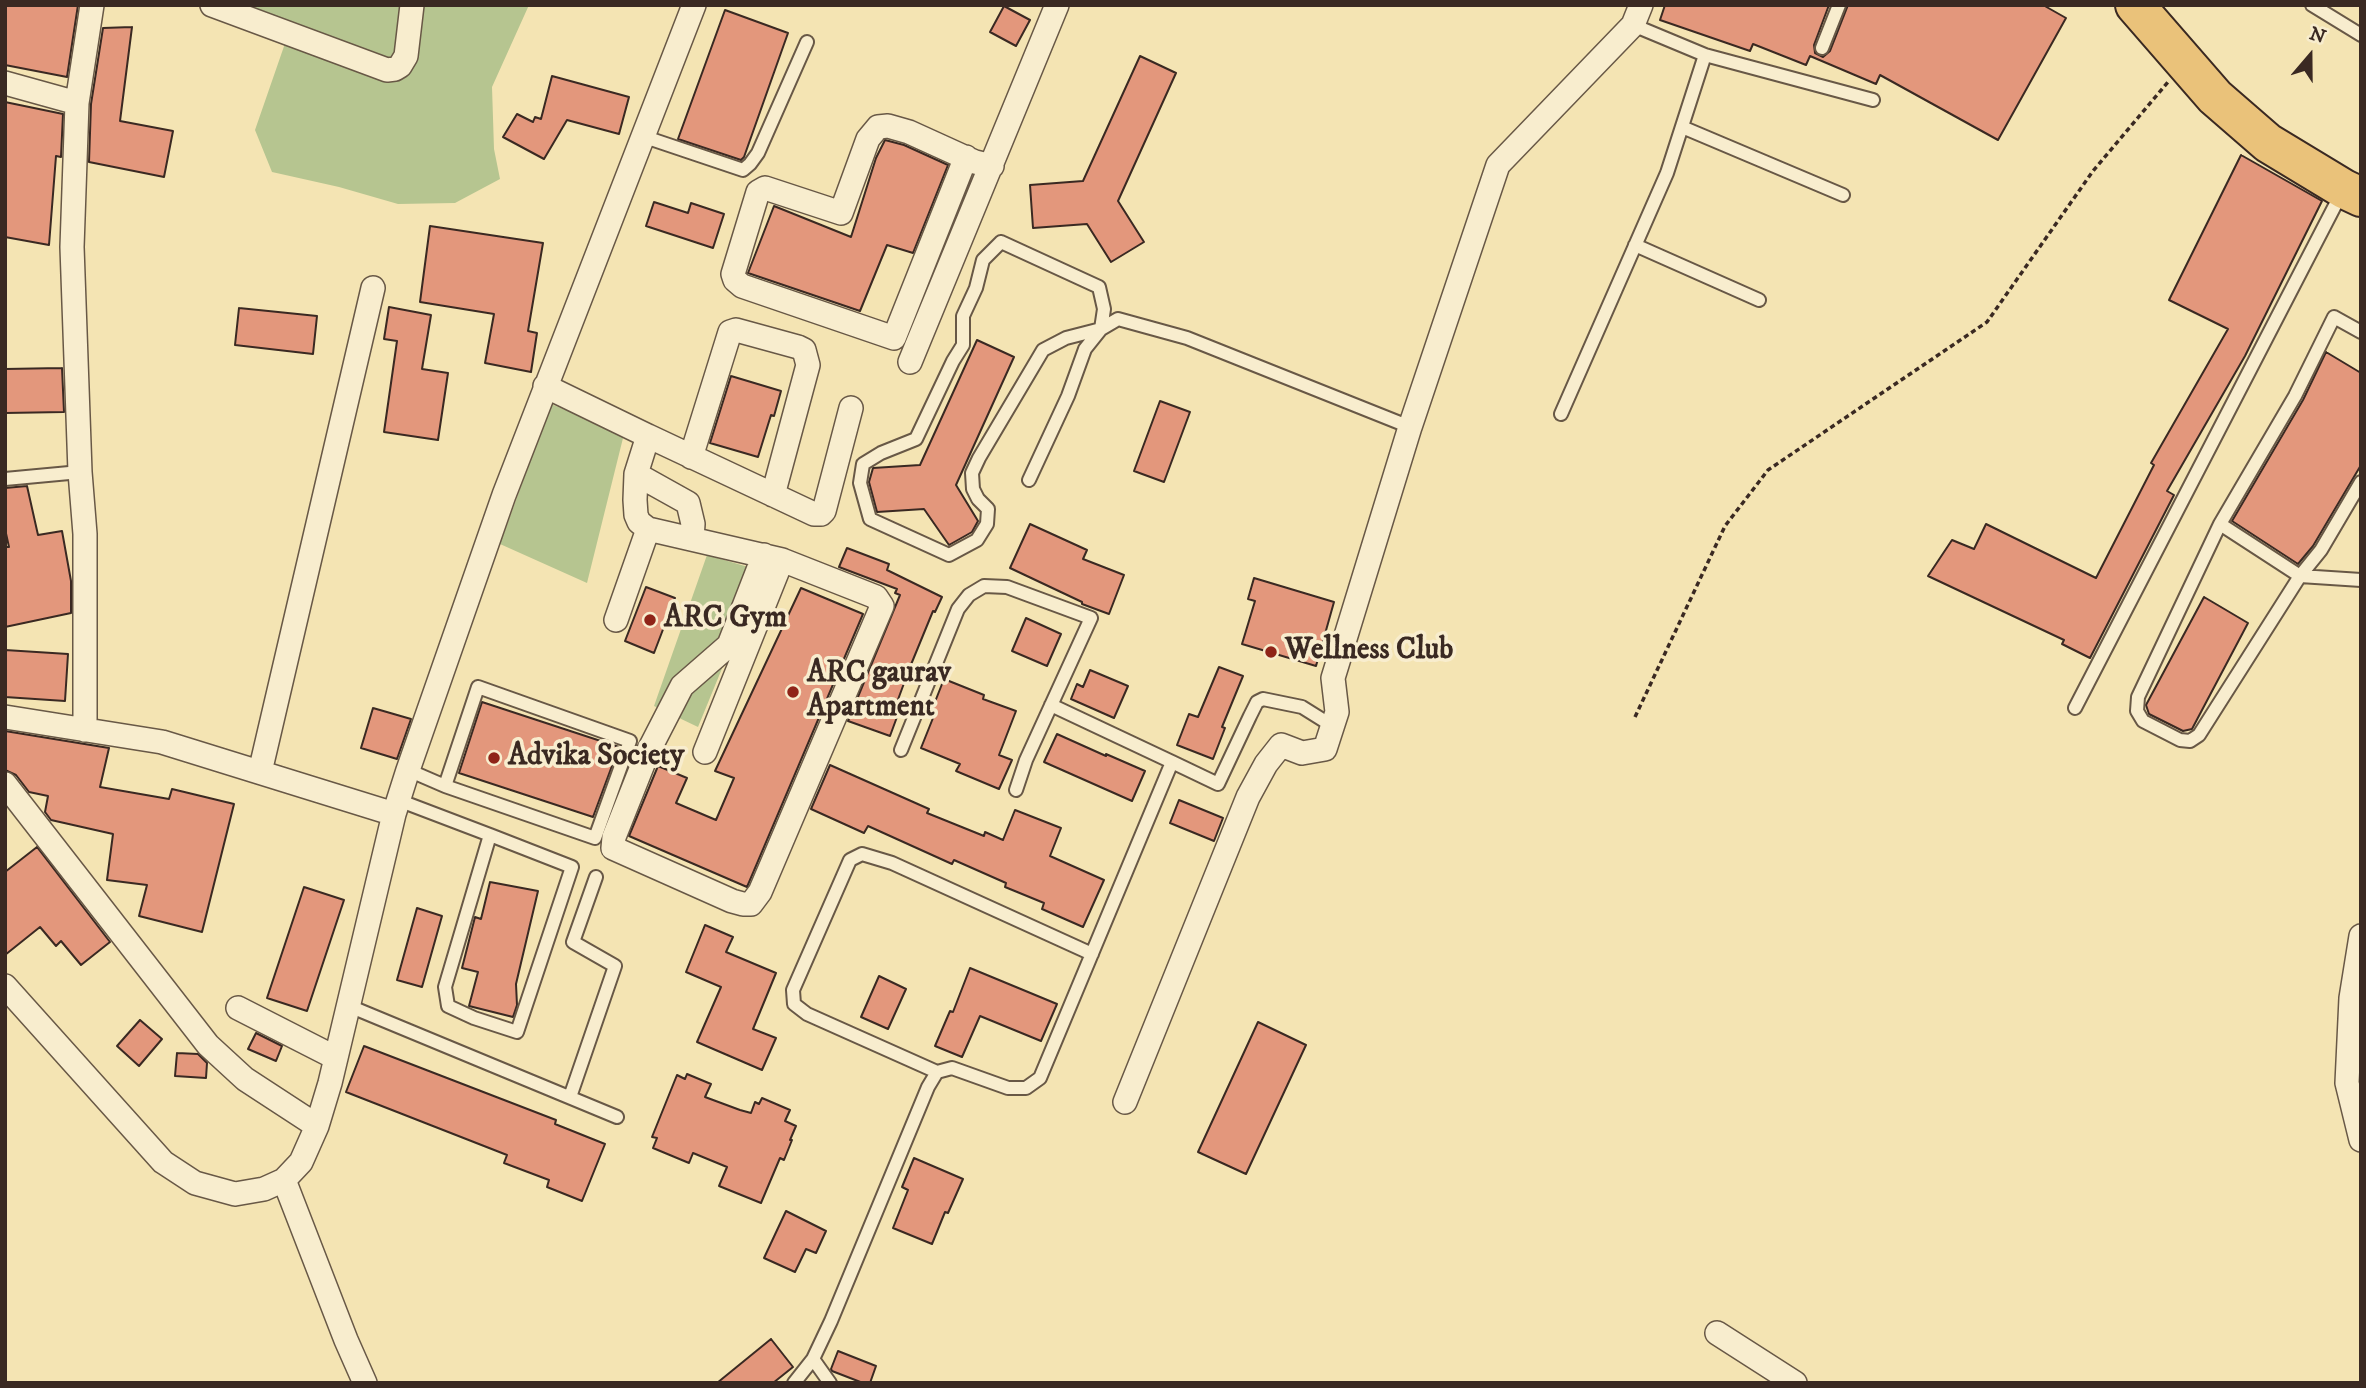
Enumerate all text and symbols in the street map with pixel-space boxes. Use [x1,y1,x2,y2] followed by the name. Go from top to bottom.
[2275,21,2345,91] north arrow
[2306,22,2329,49] text: N
[664,602,787,638] place label: ARC Gym
[642,612,658,628] marker: ARC Gym
[1285,634,1453,670] place label: Wellness Club
[1263,644,1279,660] marker: Wellness Club
[807,657,951,728] place label: ARC gaurav Apartment
[785,684,801,700] marker: ARC gaurav Apartment
[508,740,684,776] place label: Advika Society
[486,750,502,766] marker: Advika Society

